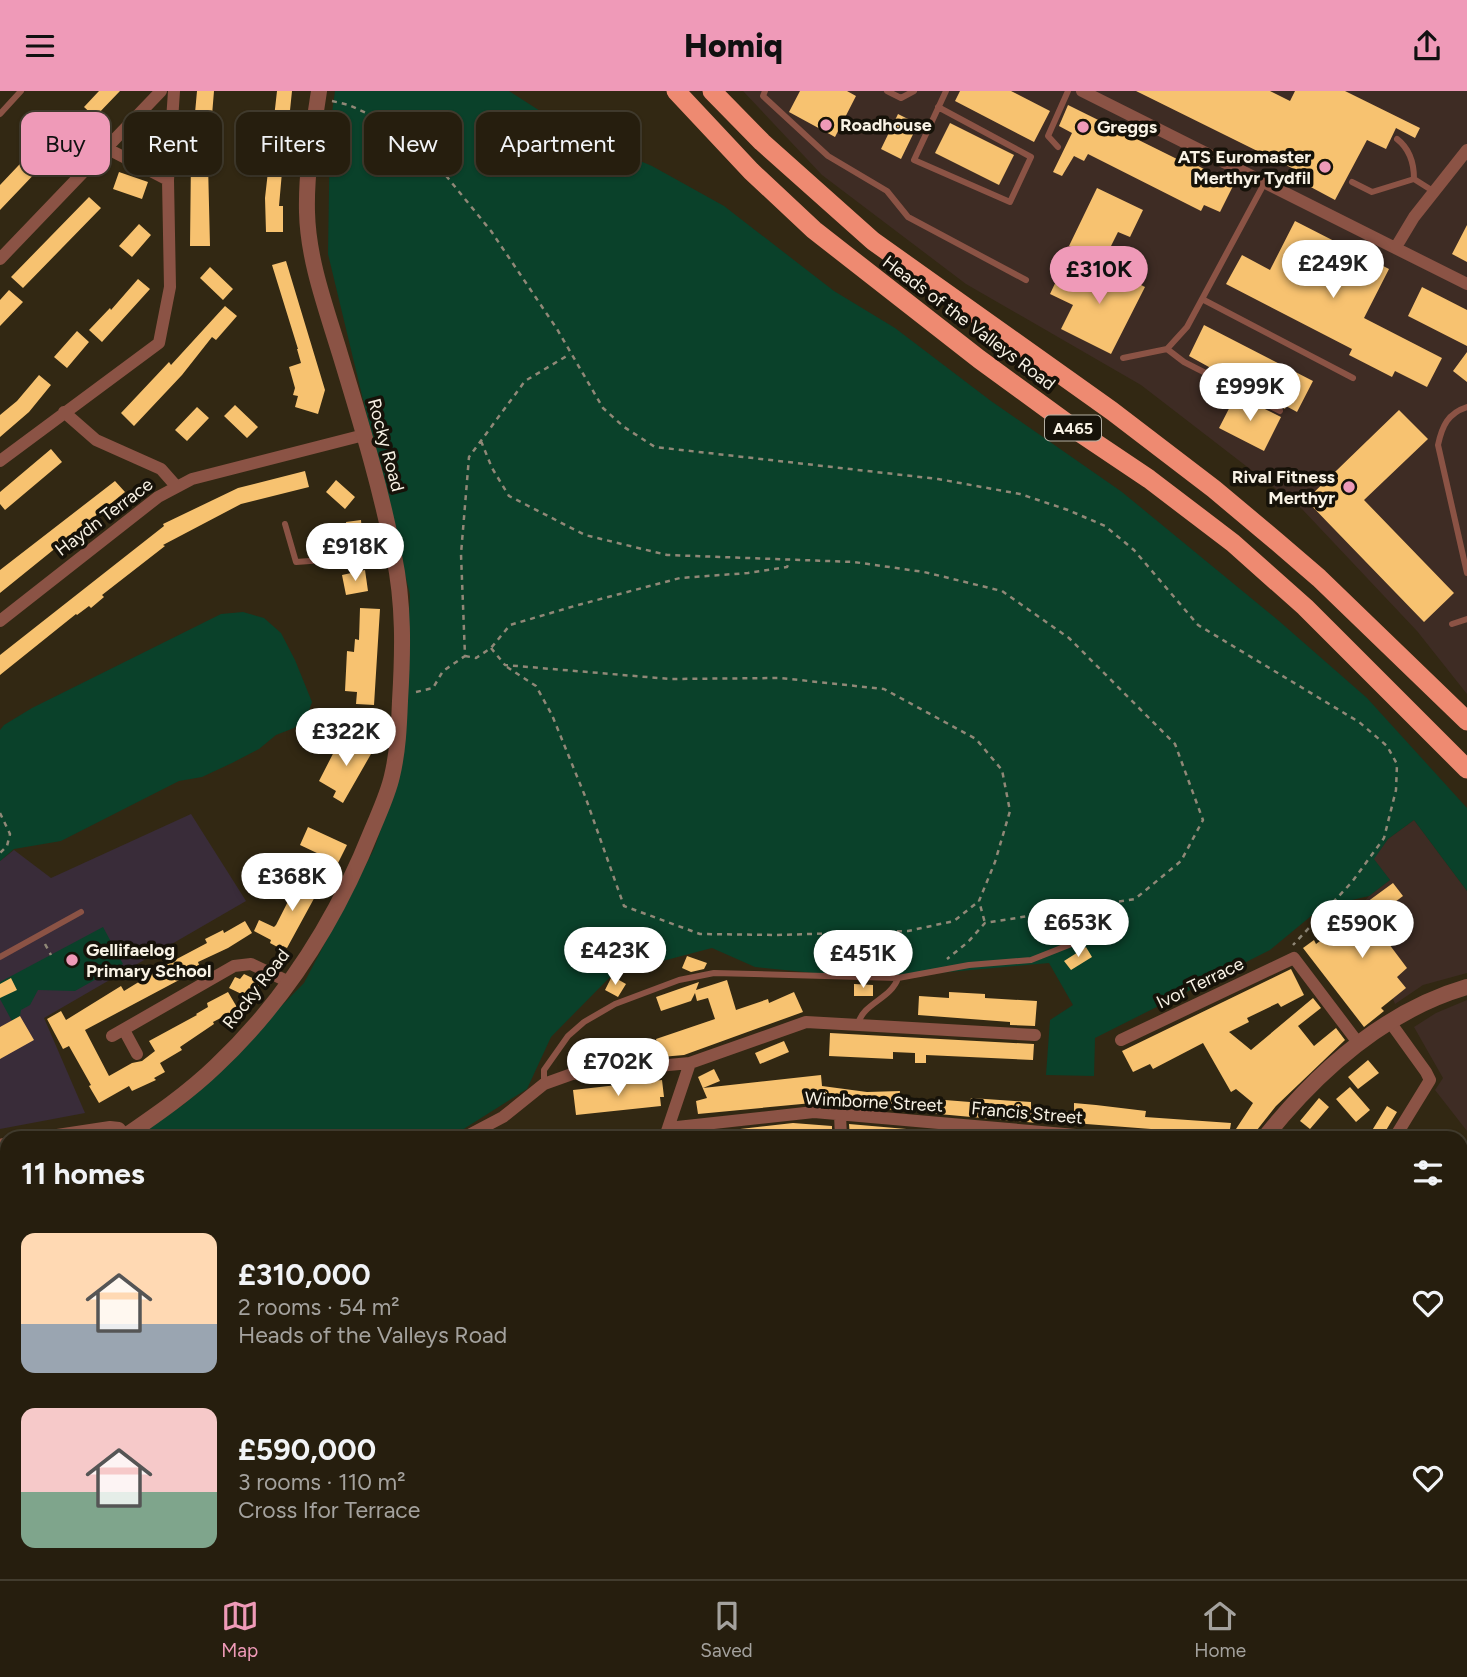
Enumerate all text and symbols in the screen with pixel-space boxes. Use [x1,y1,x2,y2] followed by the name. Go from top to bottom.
[21,27,59,65] icon: menu
[684,27,783,65] text: Homiq
[1408,27,1446,65] icon: share
[21,112,110,175] chip: Buy
[124,112,222,175] chip: Rent
[236,112,350,175] chip: Filters
[364,112,462,175] chip: New
[476,112,640,175] chip: Apartment
[840,114,932,136] place label: Roadhouse
[1097,116,1158,138] place label: Greggs
[818,117,834,133] marker: Roadhouse
[1075,119,1091,135] marker: Greggs
[1178,146,1311,189] place label: ATS Euromaster Merthyr Tydfil
[1317,159,1333,175] marker: ATS Euromaster Merthyr Tydfil
[1284,241,1382,300] pin: £249K
[1050,247,1148,306] pin: £310K
[1298,249,1368,277] text: £249K
[878,251,1060,395] street label: Heads of the Valleys Road
[1066,255,1132,283] text: £310K
[1201,363,1299,423] pin: £999K
[1215,372,1285,400] text: £999K
[363,396,409,494] street label: Rocky Road
[1045,415,1101,441] road number: A465
[1232,466,1336,509] place label: Rival Fitness Merthyr
[51,473,157,561] street label: Haydn Terrace
[1341,479,1357,495] marker: Rival Fitness Merthyr
[306,524,404,583] pin: £918K
[322,532,388,560] text: £918K
[297,709,395,768] pin: £322K
[312,717,380,745] text: £322K
[243,853,341,913] pin: £368K
[257,862,327,890] text: £368K
[1029,899,1127,959] pin: £653K
[1313,901,1411,960] pin: £590K
[1044,908,1112,936] text: £653K
[1327,909,1397,937] text: £590K
[566,927,664,987] pin: £423K
[814,930,912,990] pin: £451K
[580,936,650,964] text: £423K
[86,939,211,982] place label: Gellifaelog Primary School
[830,939,896,967] text: £451K
[218,945,294,1033] street label: Rocky Road
[64,952,80,968] marker: Gellifaelog Primary School
[1153,952,1247,1014] street label: Ivor Terrace
[569,1039,667,1098] pin: £702K
[583,1047,653,1075] text: £702K
[804,1087,944,1117] street label: Wimborne Street
[970,1097,1084,1129] street label: Francis Street
[1409,1154,1447,1192] icon: filters
[21,1155,145,1192] text: 11 homes
[238,1256,371,1293] text: £310,000
[77,1261,161,1345] icon: home
[1409,1284,1447,1322] icon: heart
[238,1293,400,1321] text: 2 rooms · 54 m²
[238,1321,507,1349] text: Heads of the Valleys Road
[238,1431,376,1468] text: £590,000
[77,1436,161,1520] icon: home
[1409,1459,1447,1497] icon: heart
[238,1468,405,1496] text: 3 rooms · 110 m²
[238,1496,420,1524] text: Cross Ifor Terrace
[221,1597,259,1662] tab: Map
[700,1597,753,1662] tab: Saved
[1194,1597,1246,1662] tab: Home

